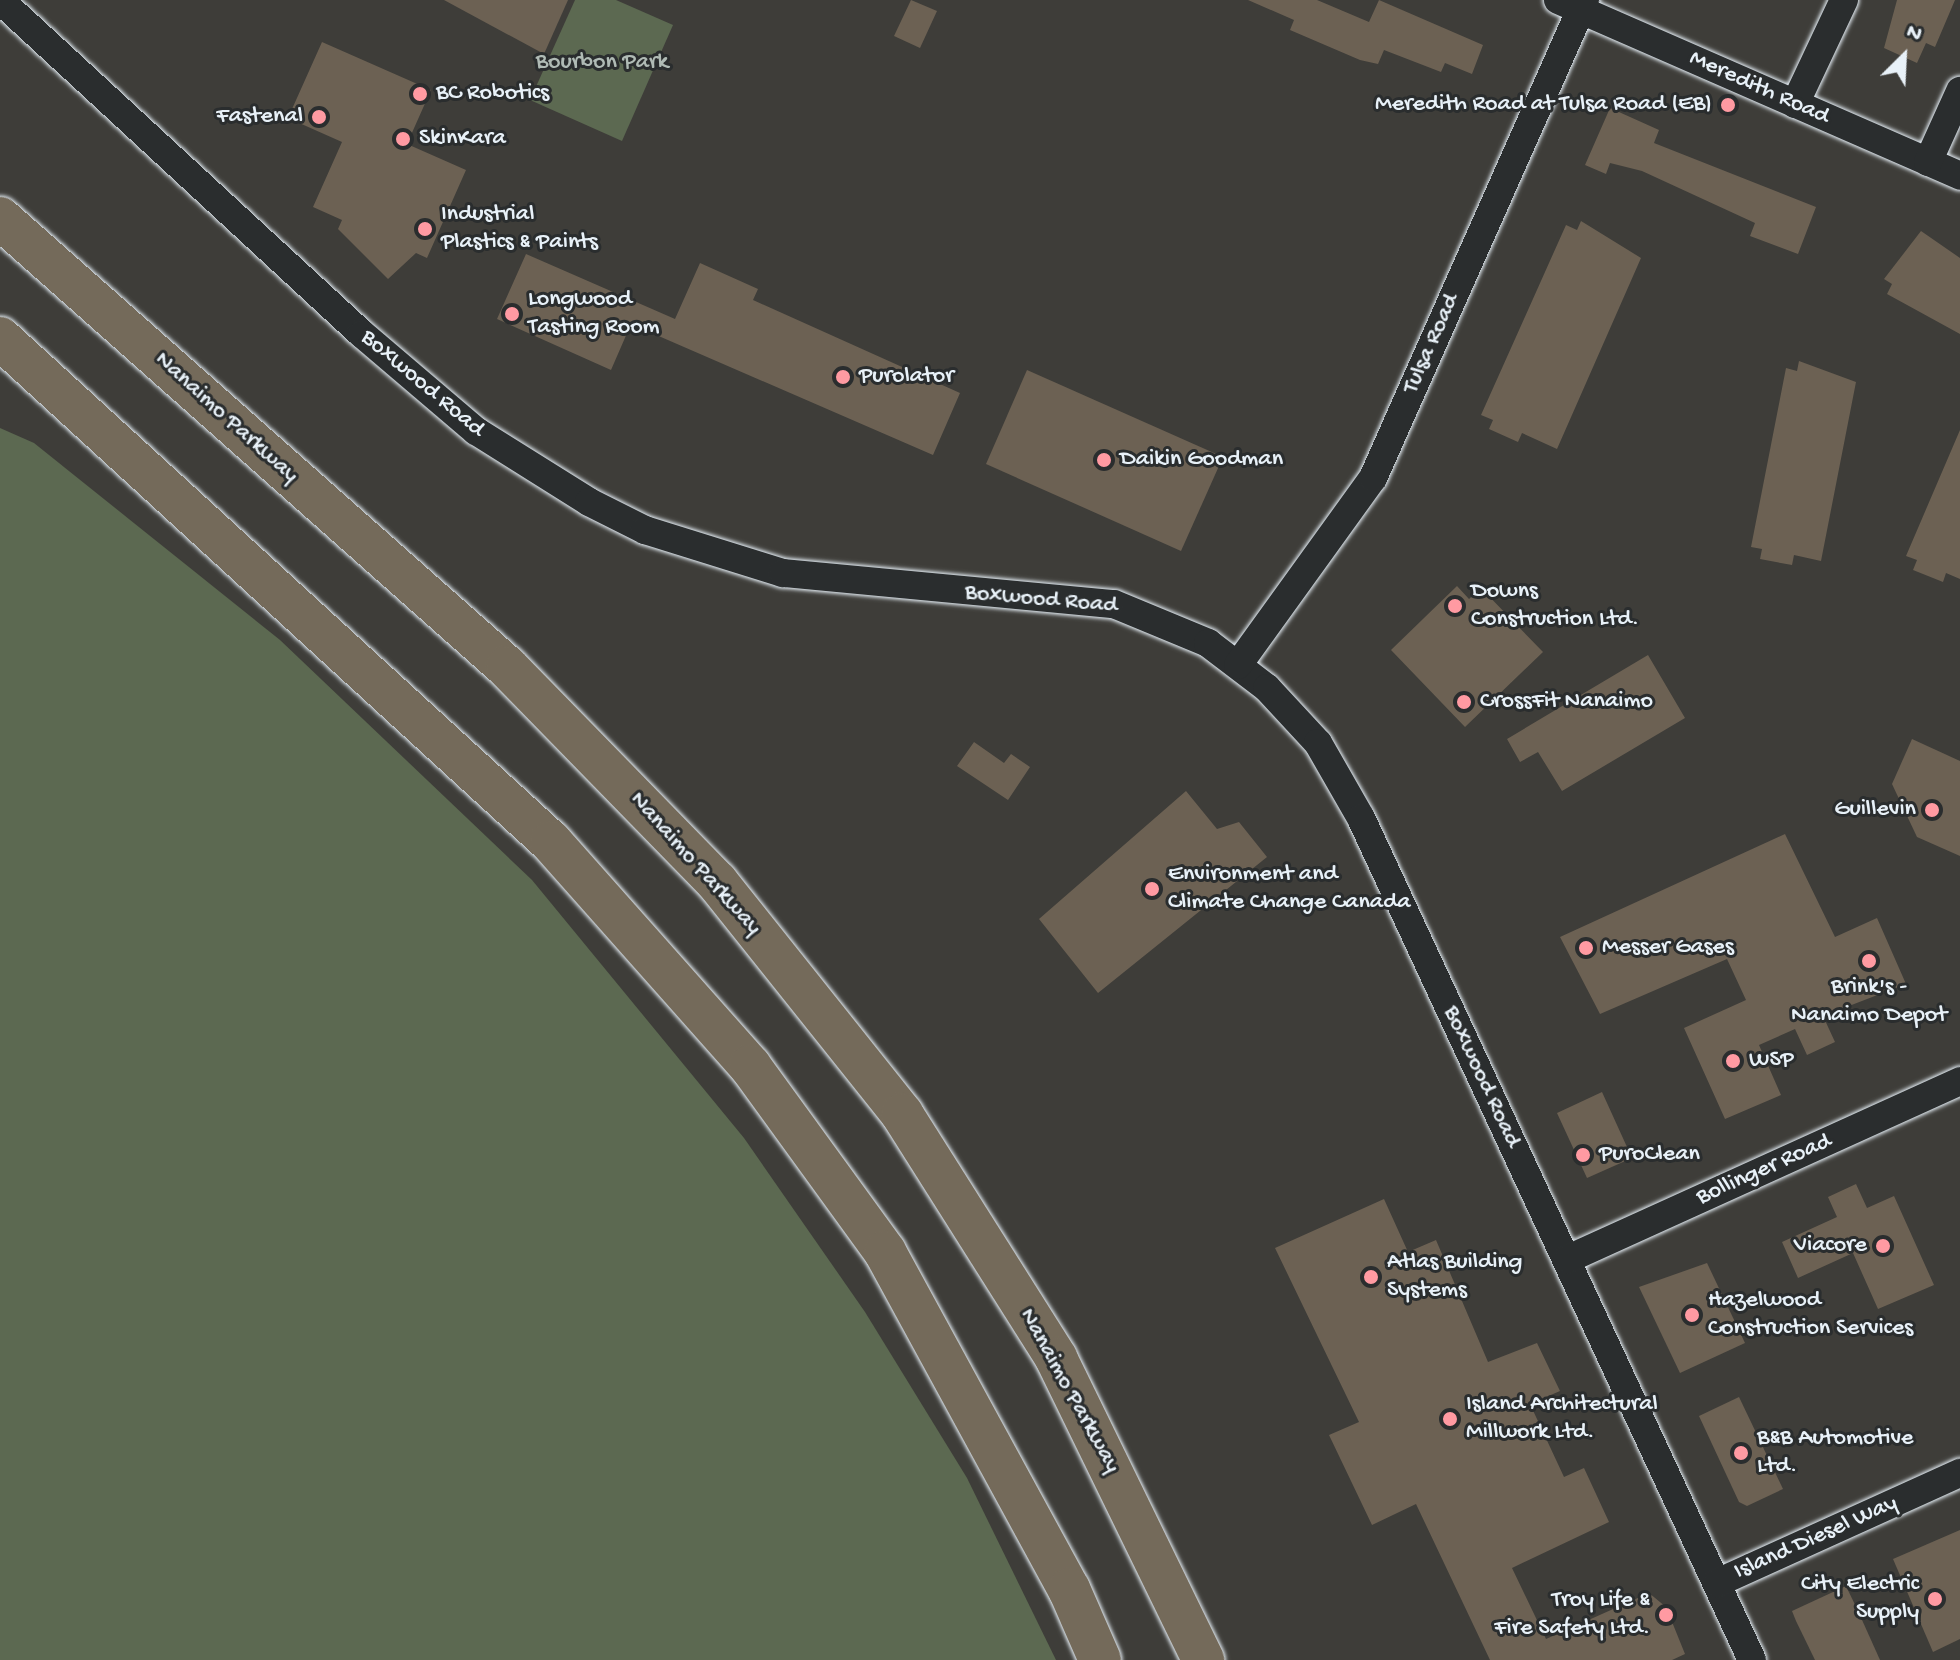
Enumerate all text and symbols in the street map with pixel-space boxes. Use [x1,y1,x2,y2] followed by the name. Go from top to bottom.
[1864,16,1944,96] north arrow
[1902,19,1926,49] text: N
[1685,44,1833,132] street label: Meredith Road
[536,49,668,77] park label: Bourbon Park
[436,80,549,108] place label: BC Robotics
[411,85,429,103] marker: BC Robotics
[1375,91,1712,119] place label: Meredith Road at Tulsa Road (EB)
[1719,96,1737,114] marker: Meredith Road at Tulsa Road (EB)
[216,103,303,131] place label: Fastenal
[310,108,328,126] marker: Fastenal
[419,125,506,153] place label: SkinKara
[394,130,412,148] marker: SkinKara
[441,201,598,257] place label: Industrial Plastics & Paints
[416,220,434,238] marker: Industrial Plastics & Paints
[528,286,660,342] place label: Longwood Tasting Room
[1397,290,1467,398] street label: Tulsa Road
[503,305,521,323] marker: Longwood Tasting Room
[354,324,490,444] street label: Boxwood Road
[148,346,304,490] street label: Nanaimo Parkway
[859,363,954,391] place label: Purolator
[834,368,852,386] marker: Purolator
[1120,446,1283,474] place label: Daikin Goodman
[1095,451,1113,469] marker: Daikin Goodman
[1471,578,1639,634] place label: Downs Construction Ltd.
[964,579,1118,621] street label: Boxwood Road
[1446,597,1464,615] marker: Downs Construction Ltd.
[1480,688,1653,716] place label: CrossFit Nanaimo
[1455,693,1473,711] marker: CrossFit Nanaimo
[623,786,767,942] street label: Nanaimo Parkway
[1834,796,1916,824] place label: Guillevin
[1923,801,1941,819] marker: Guillevin
[1168,861,1411,917] place label: Environment and Climate Change Canada
[1143,880,1161,898] marker: Environment and Climate Change Canada
[1602,934,1734,962] place label: Messer Gases
[1577,939,1595,957] marker: Messer Gases
[1860,952,1878,970] marker: Brink's - Nanaimo Depot
[1791,974,1947,1030] place label: Brink's - Nanaimo Depot
[1436,1002,1526,1152] street label: Boxwood Road
[1749,1047,1794,1075] place label: WSP
[1724,1052,1742,1070] marker: WSP
[1692,1127,1836,1213] street label: Bollinger Road
[1599,1141,1700,1169] place label: PuroClean
[1574,1146,1592,1164] marker: PuroClean
[1794,1232,1867,1260] place label: Viacore
[1874,1237,1892,1255] marker: Viacore
[1387,1249,1522,1305] place label: Atlas Building Systems
[1362,1268,1380,1286] marker: Atlas Building Systems
[1708,1287,1913,1343] place label: Hazelwood Construction Services
[1012,1304,1126,1478] street label: Nanaimo Parkway
[1683,1306,1701,1324] marker: Hazelwood Construction Services
[1466,1391,1658,1447] place label: Island Architectural Millwork Ltd.
[1441,1410,1459,1428] marker: Island Architectural Millwork Ltd.
[1757,1425,1913,1481] place label: B&B Automotive Ltd.
[1732,1444,1750,1462] marker: B&B Automotive Ltd.
[1730,1489,1902,1587] street label: Island Diesel Way
[1801,1571,1919,1627] place label: City Electric Supply
[1494,1587,1650,1643] place label: Troy Life & Fire Safety Ltd.
[1926,1590,1944,1608] marker: City Electric Supply
[1657,1606,1675,1624] marker: Troy Life & Fire Safety Ltd.

